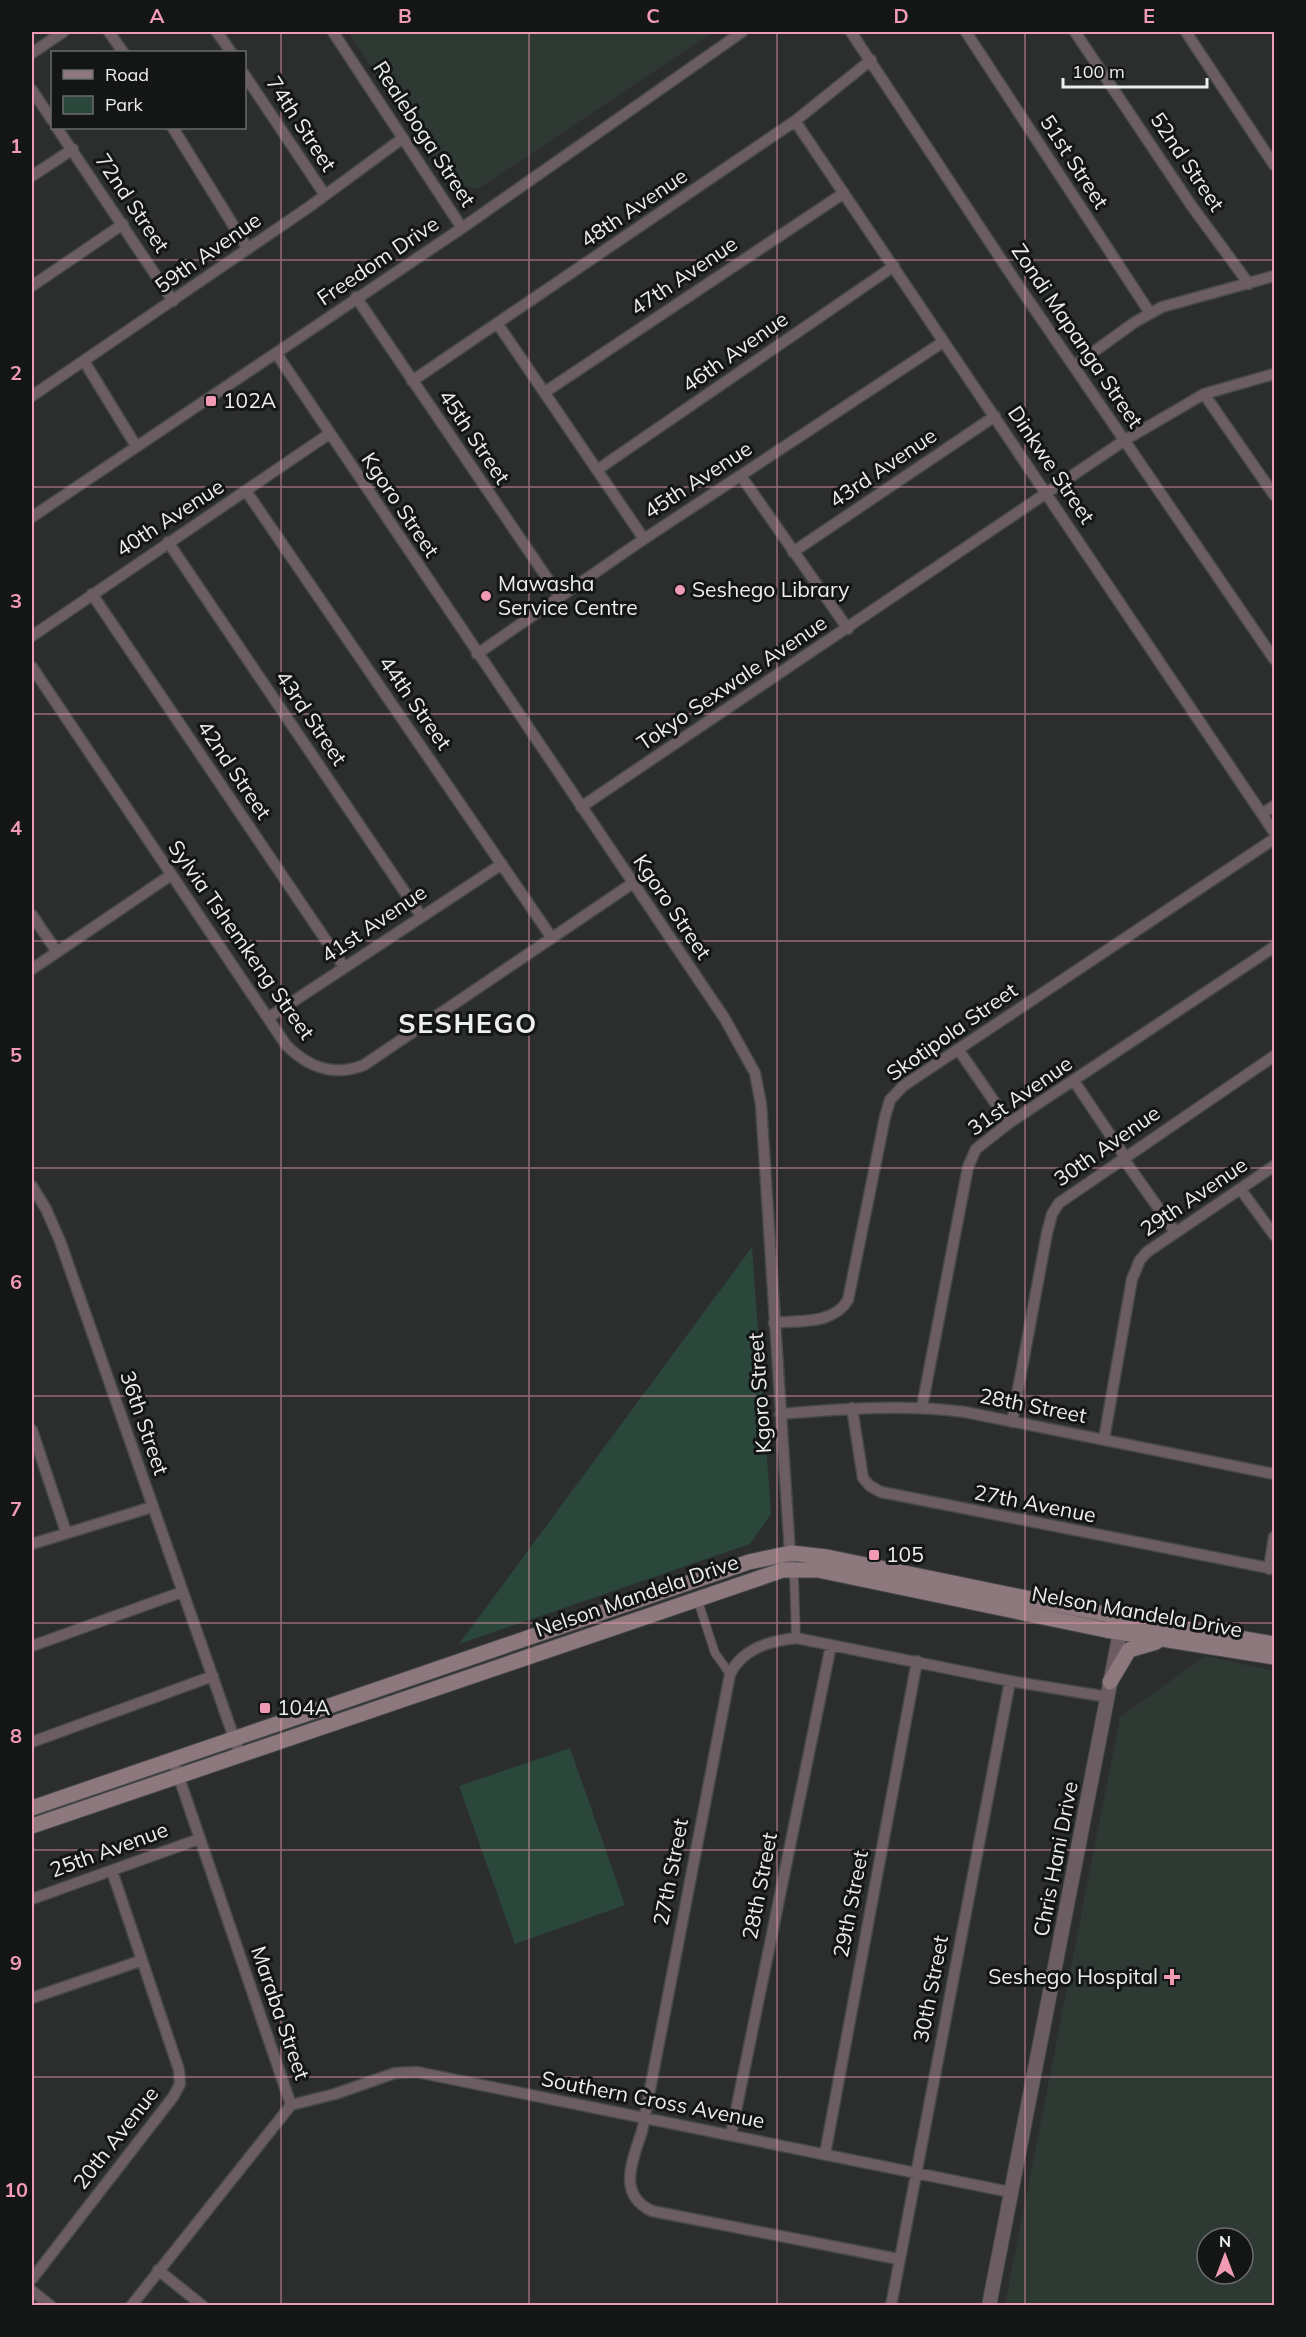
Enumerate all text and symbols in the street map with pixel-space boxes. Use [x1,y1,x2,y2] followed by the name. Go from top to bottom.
[150,3,165,28] text: A
[398,3,412,28] text: B
[646,3,660,28] text: C
[893,3,909,28] text: D
[1143,3,1155,28] text: E
[51,51,246,129] legend
[1063,51,1207,89] scale bar
[368,56,482,211] street label: Realeboga Street
[1072,60,1125,83] text: 100 m
[105,63,149,86] text: Road
[261,71,342,176] street label: 74th Street
[105,93,144,116] text: Park
[1145,107,1230,216] street label: 52nd Street
[1035,110,1115,213] street label: 51st Street
[10,133,22,158] text: 1
[90,148,175,257] street label: 72nd Street
[575,162,692,252] street label: 48th Avenue
[149,206,265,298] street label: 59th Avenue
[312,210,443,310] street label: Freedom Drive
[625,230,742,320] street label: 47th Avenue
[1007,238,1149,432] street label: Zondi Mapanga Street
[676,305,792,397] street label: 46th Avenue
[10,360,22,385] text: 2
[434,384,516,489] street label: 45th Street
[223,387,277,413] place label: 102A
[204,394,218,408] marker: 102A
[1003,401,1101,528] street label: Dinkwe Street
[824,422,941,513] street label: 43rd Avenue
[639,435,756,524] street label: 45th Avenue
[356,447,445,562] street label: Kgoro Street
[111,473,228,562] street label: 40th Avenue
[498,570,638,620] place label: Mawasha Service Centre
[692,576,849,602] place label: Seshego Library
[673,583,687,597] marker: Seshego Library
[10,588,22,613] text: 3
[479,589,493,603] marker: Mawasha Service Centre
[632,609,831,755] street label: Tokyo Sexwale Avenue
[374,651,458,754] street label: 44th Street
[271,665,353,770] street label: 43rd Street
[192,715,277,824] street label: 42nd Street
[10,815,22,840] text: 4
[163,835,321,1044] street label: Sylvia Tshemkeng Street
[628,849,717,964] street label: Kgoro Street
[316,878,431,968] street label: 41st Avenue
[881,976,1022,1086] street label: Skotipola Street
[398,1006,538,1040] district label: SESHEGO
[10,1042,22,1067] text: 5
[962,1050,1077,1141] street label: 31st Avenue
[1048,1099,1164,1191] street label: 30th Avenue
[1135,1151,1252,1241] street label: 29th Avenue
[10,1269,22,1294] text: 6
[742,1332,776,1454] street label: Kgoro Street
[115,1367,175,1478] street label: 36th Street
[977,1382,1089,1428] street label: 28th Street
[972,1478,1098,1528] street label: 27th Avenue
[10,1496,22,1521] text: 7
[886,1541,924,1567] place label: 105
[532,1548,742,1642] street label: Nelson Mandela Drive
[867,1548,881,1562] marker: 105
[1030,1580,1244,1642] street label: Nelson Mandela Drive
[277,1694,331,1720] place label: 104A
[258,1701,272,1715] marker: 104A
[10,1723,22,1748] text: 8
[1027,1779,1083,1939] street label: Chris Hani Drive
[46,1816,171,1882] street label: 25th Avenue
[647,1816,693,1928] street label: 27th Street
[736,1830,782,1942] street label: 28th Street
[827,1848,873,1960] street label: 29th Street
[907,1933,953,2045] street label: 30th Street
[246,1942,316,2083] street label: Maraba Street
[10,1950,22,1975] text: 9
[988,1963,1158,1989] place label: Seshego Hospital
[1163,1968,1181,1986] marker: Seshego Hospital
[539,2065,767,2133] street label: Southern Cross Avenue
[67,2081,163,2194] street label: 20th Avenue
[4,2177,28,2202] text: 10
[1195,2226,1255,2286] north arrow
[1219,2231,1231,2251] text: N

